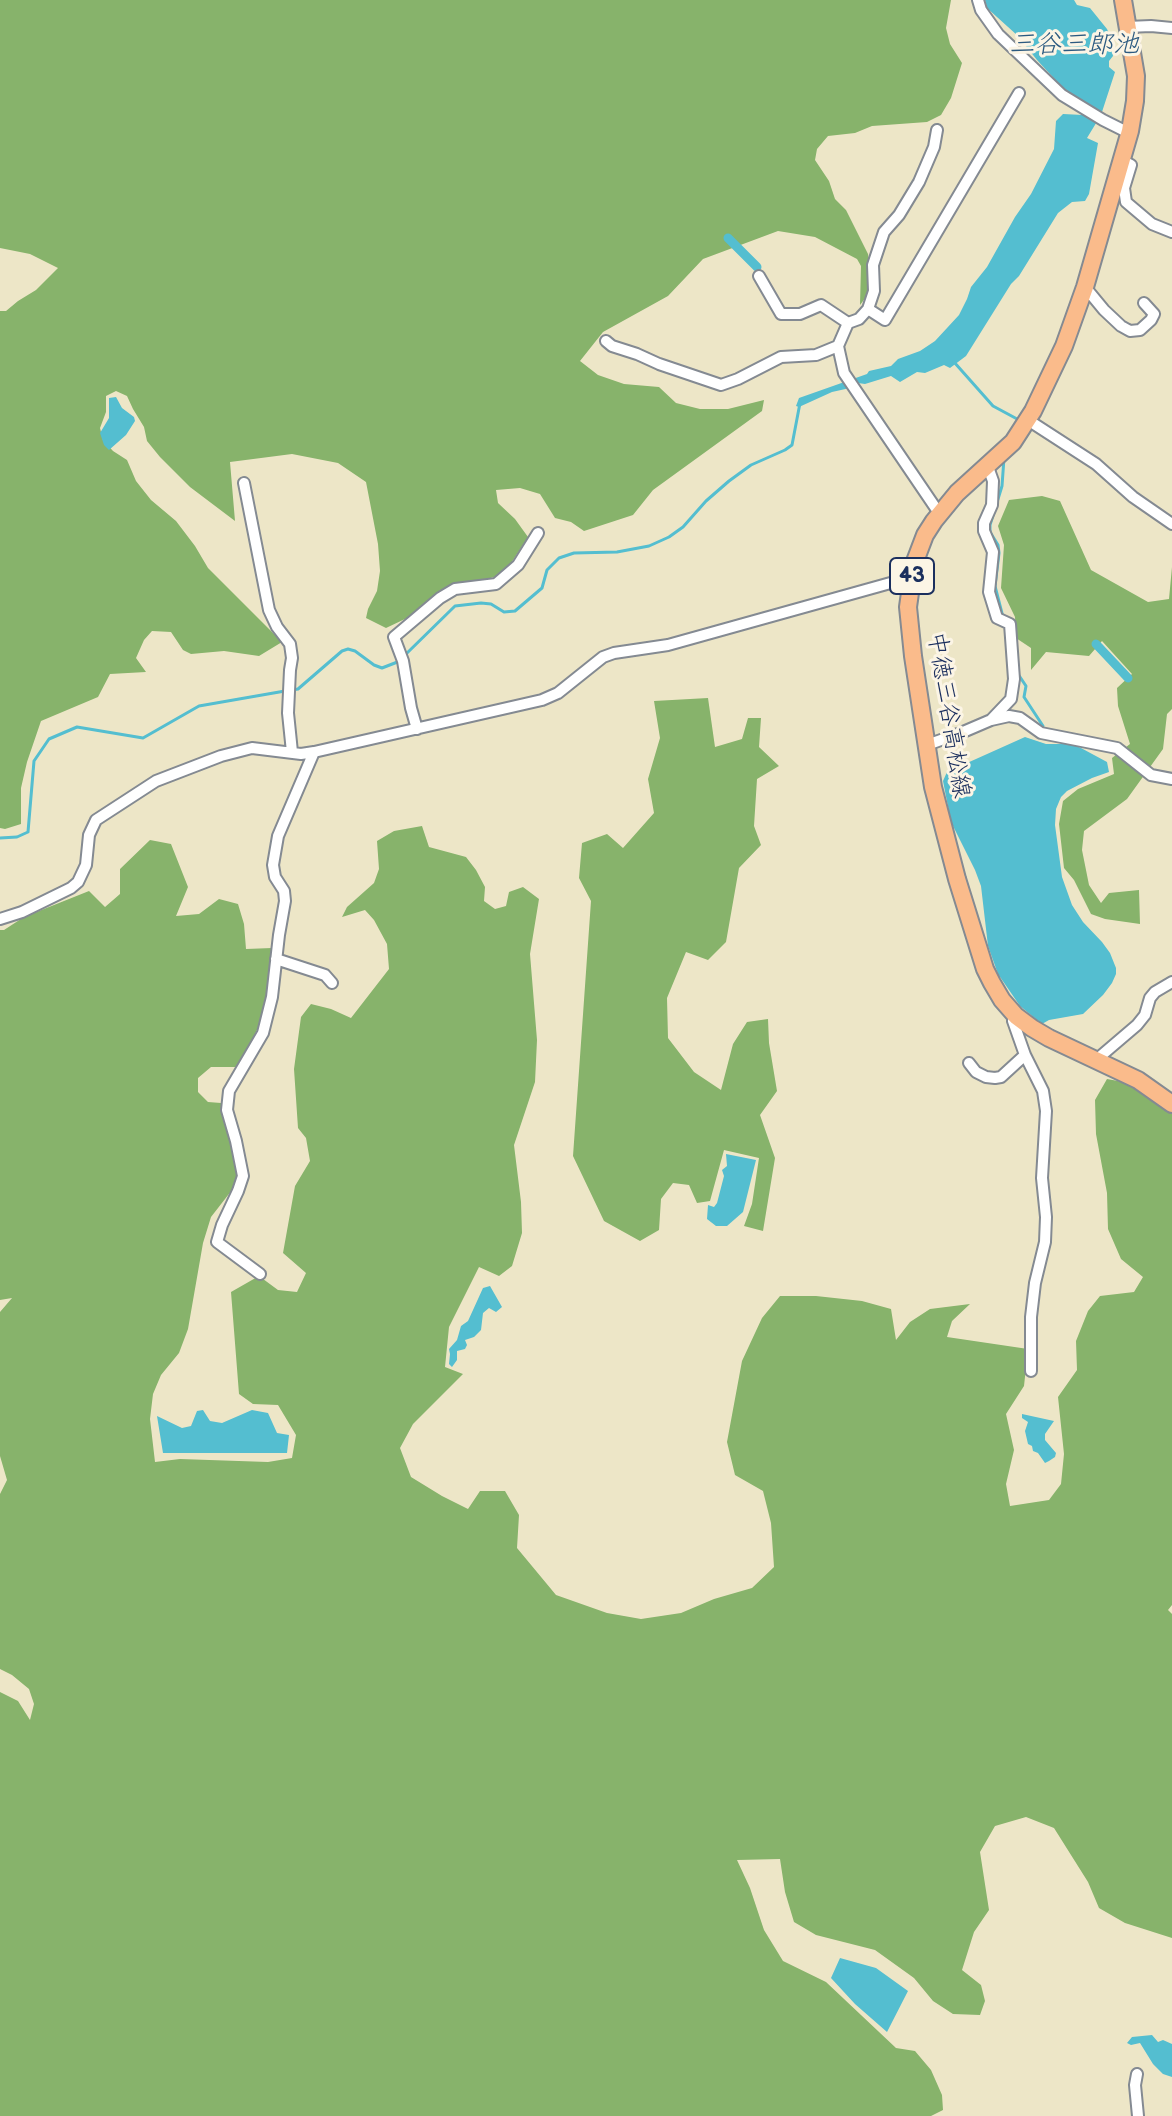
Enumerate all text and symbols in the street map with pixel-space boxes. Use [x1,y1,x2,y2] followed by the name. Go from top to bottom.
[1009,29,1139,61] water label: 三谷三郎池
[890,558,934,594] road number: 43
[921,630,975,800] street label: 中徳三谷高松線

